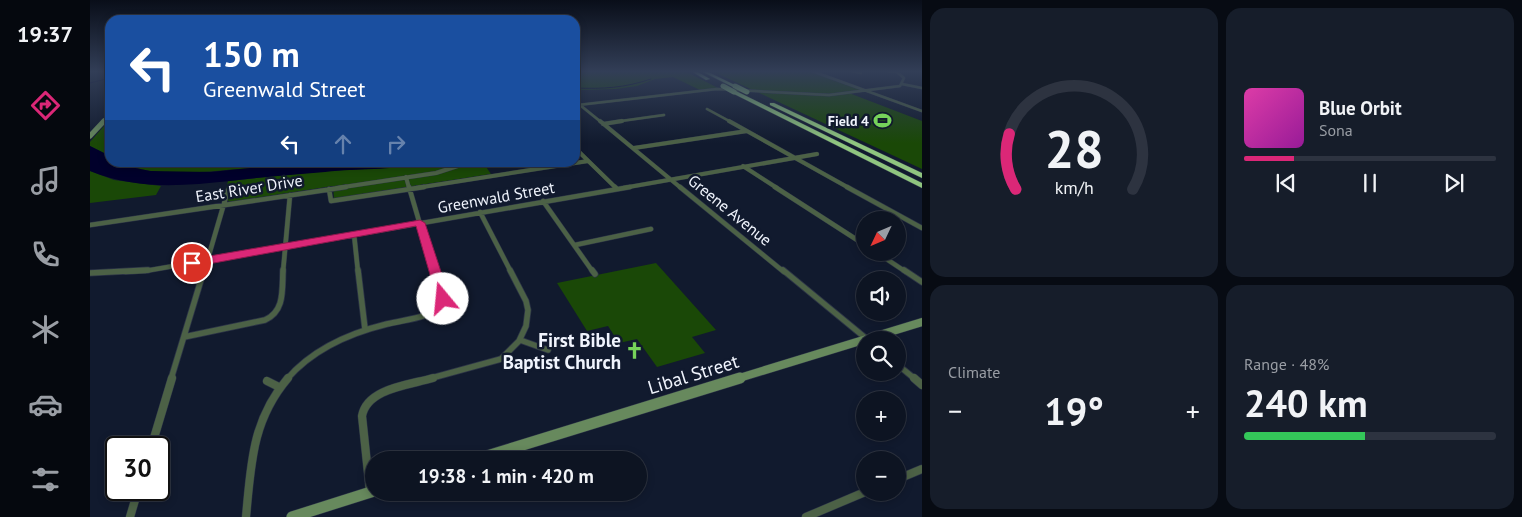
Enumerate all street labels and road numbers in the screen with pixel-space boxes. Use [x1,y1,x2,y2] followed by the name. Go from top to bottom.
[194,170,304,206] street label: East River Drive
[684,170,776,250] street label: Greene Avenue
[436,177,556,217] street label: Greenwald Street
[645,349,742,399] street label: Libal Street

